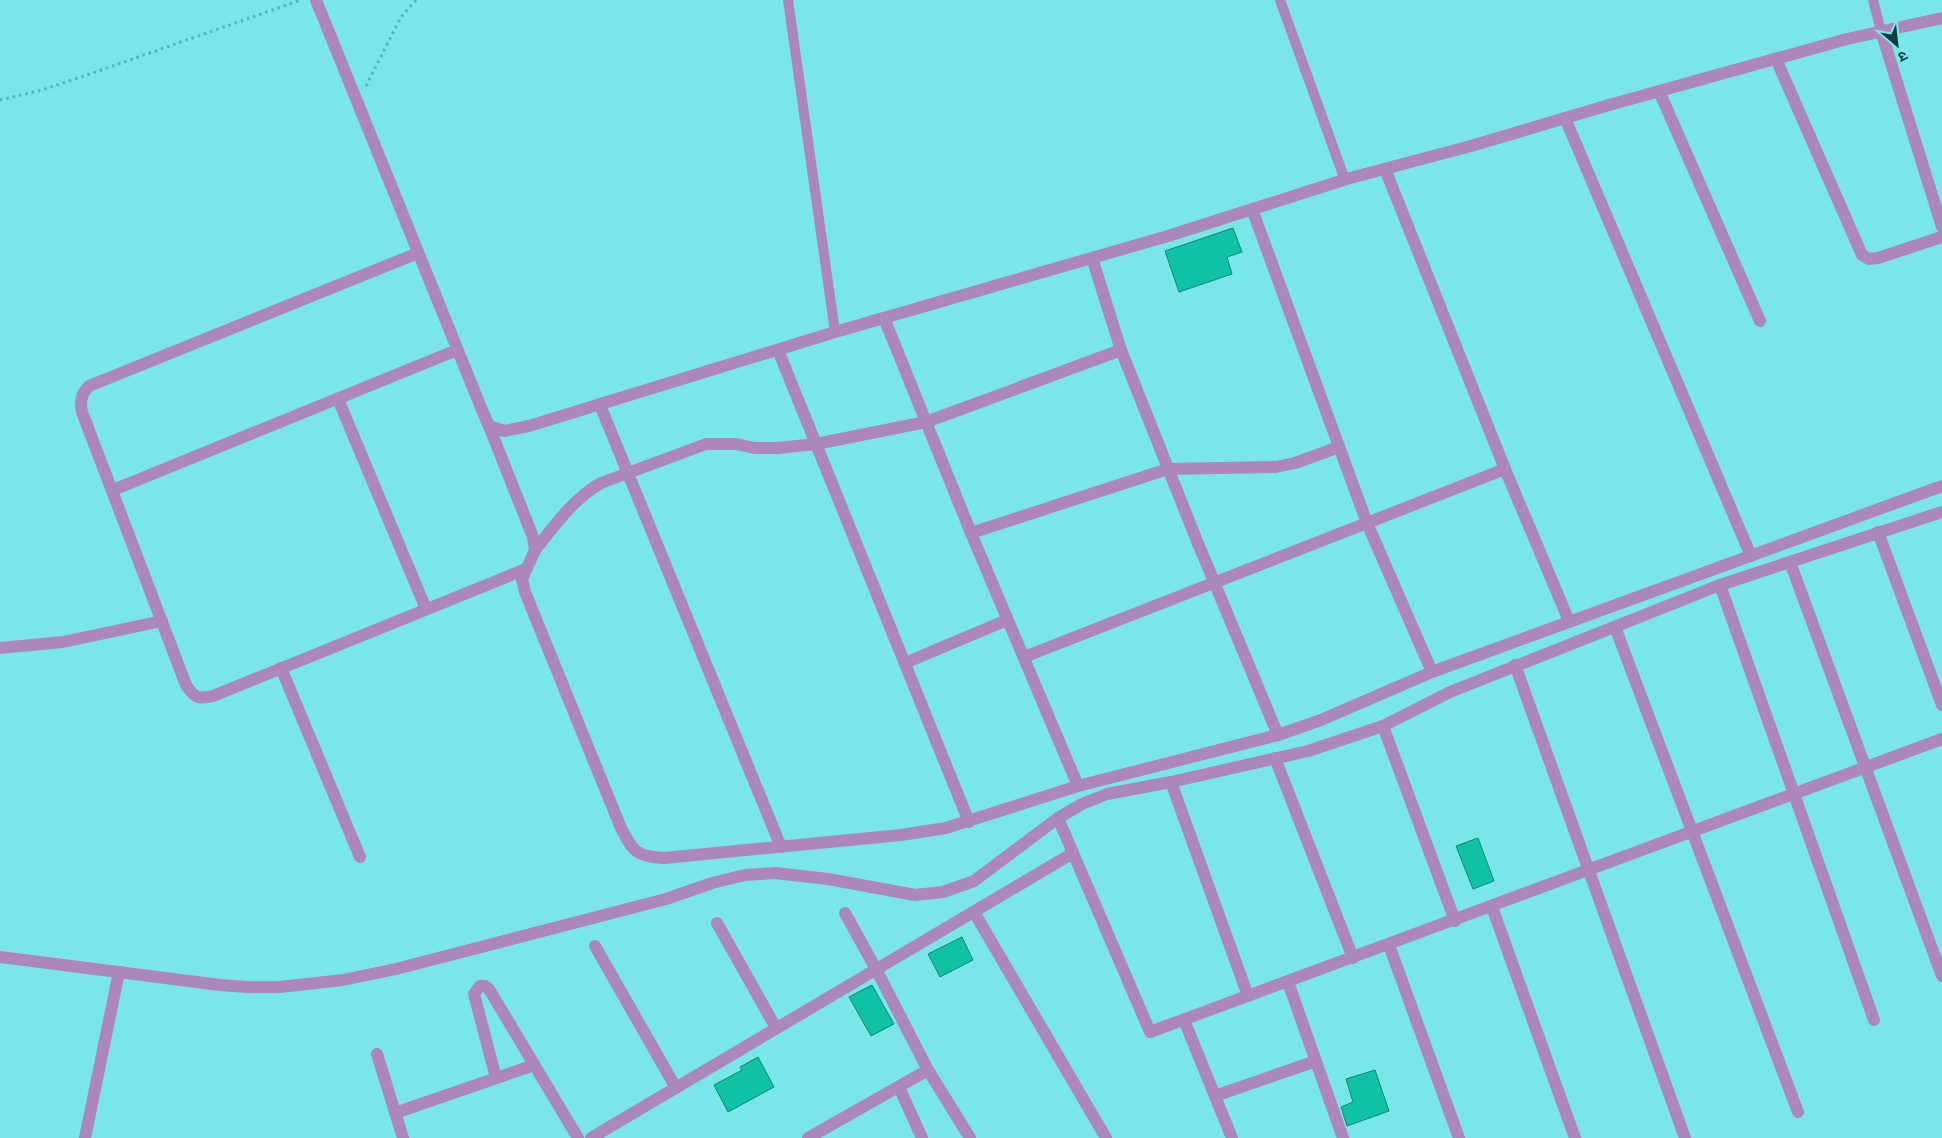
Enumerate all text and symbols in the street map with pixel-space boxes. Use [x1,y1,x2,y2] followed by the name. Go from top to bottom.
[1872,20,1922,70] north arrow
[1895,47,1910,66] text: उ

